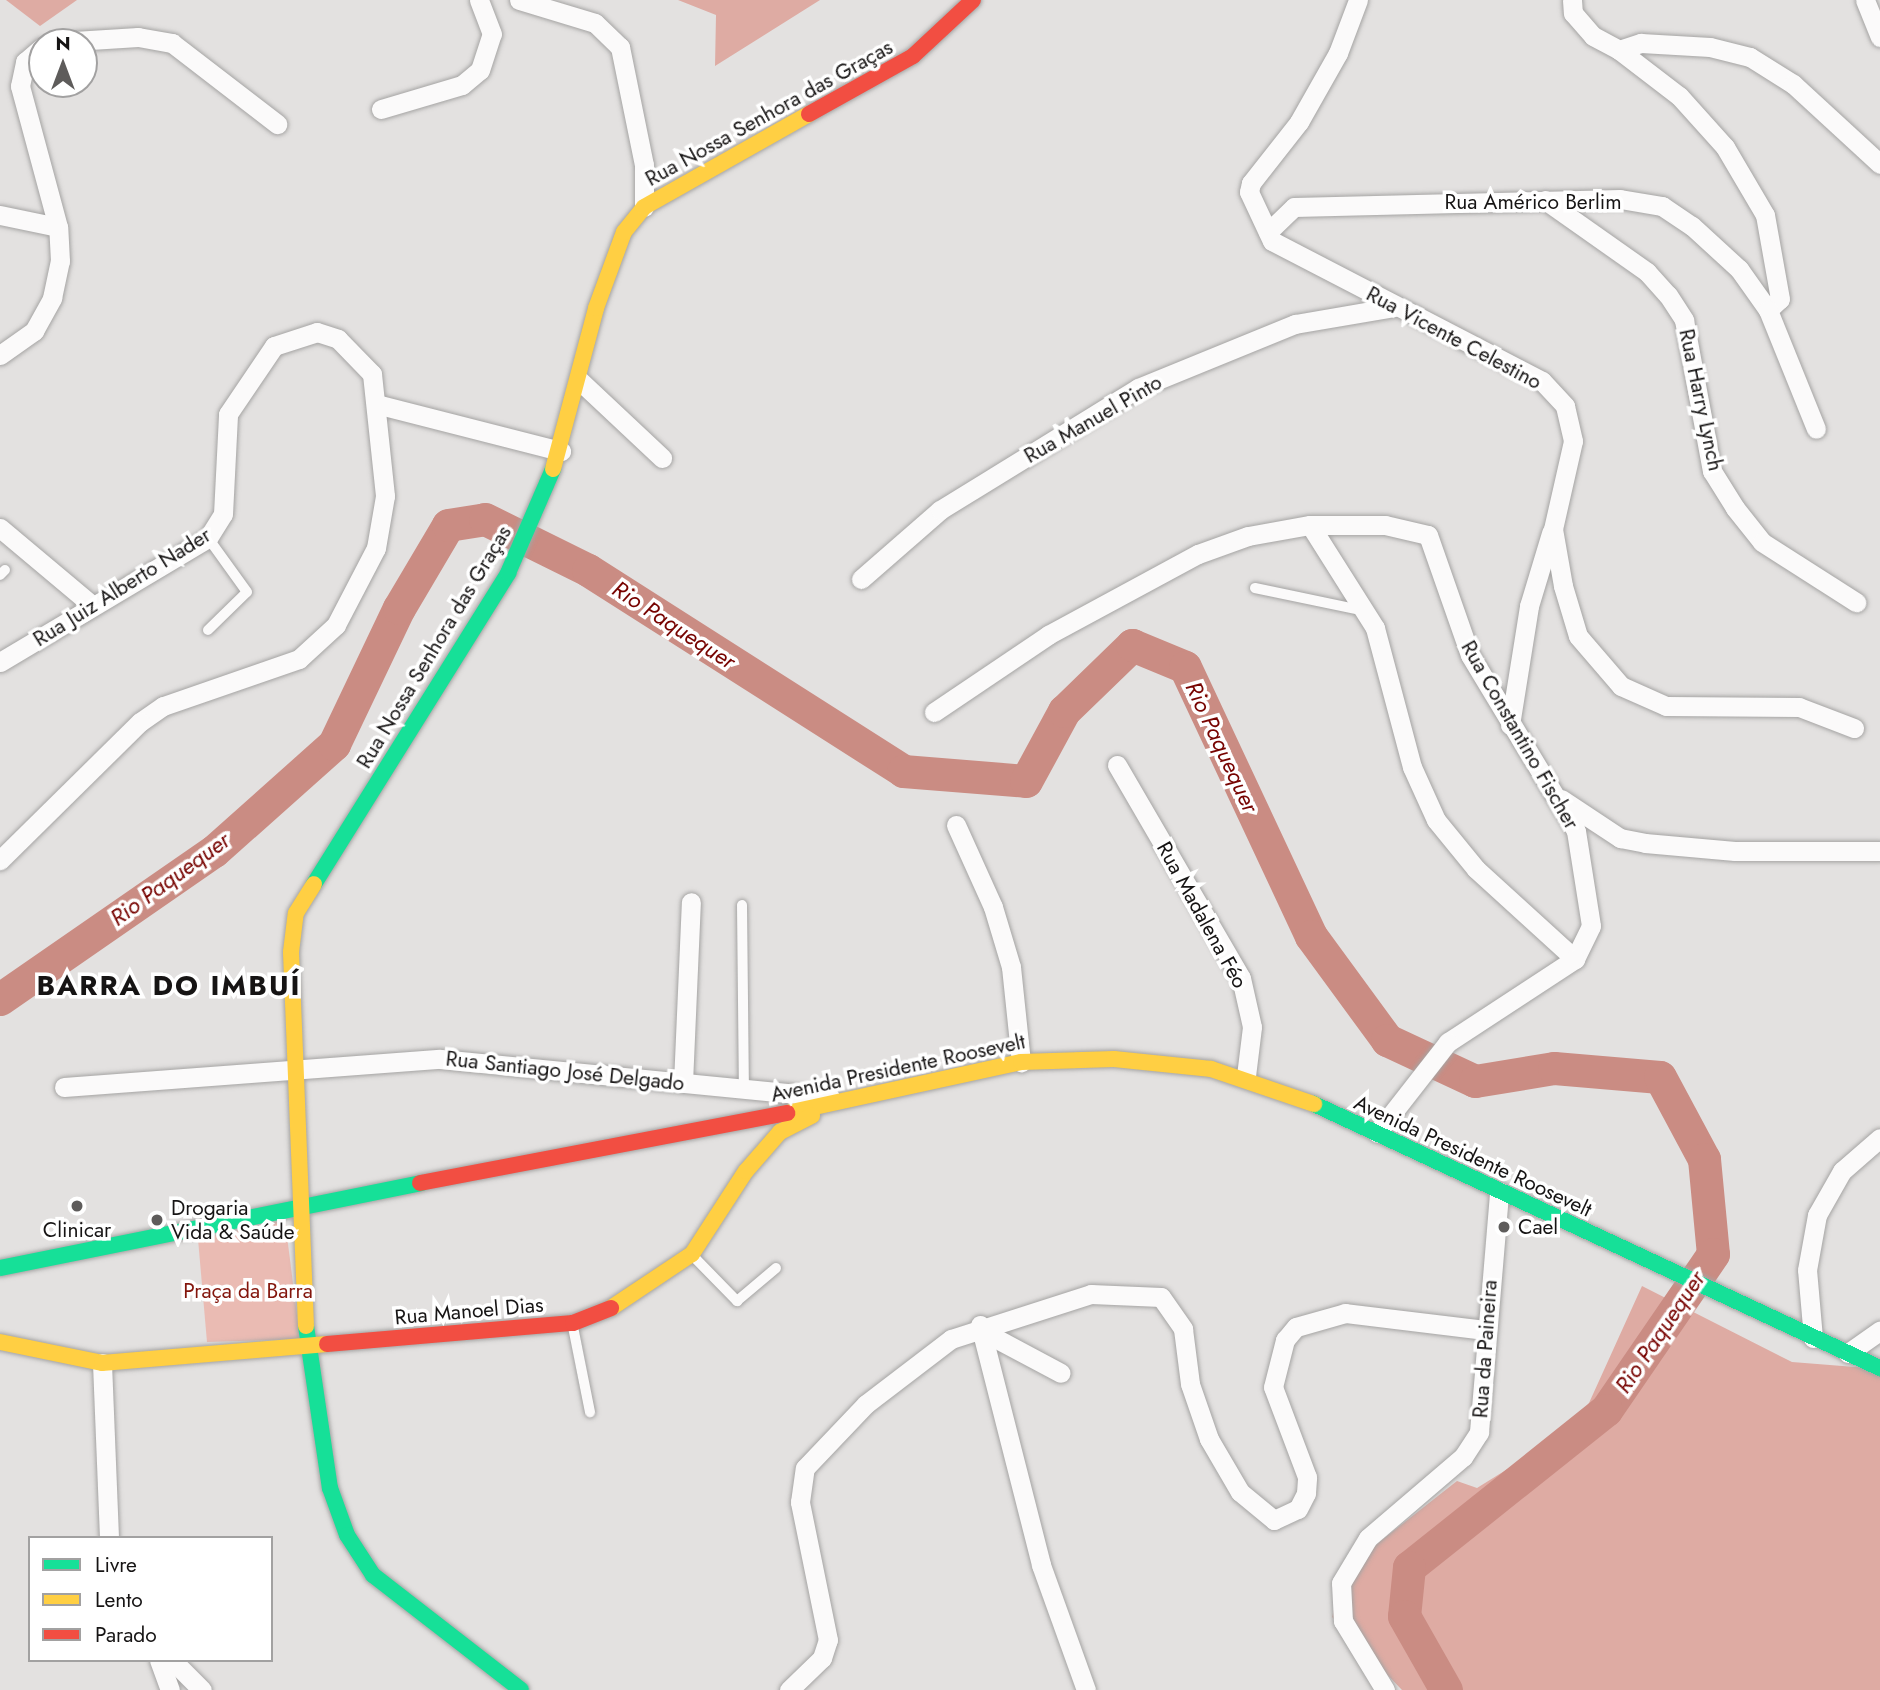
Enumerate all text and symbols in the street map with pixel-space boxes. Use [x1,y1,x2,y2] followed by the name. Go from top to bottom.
[28,28,98,98] north arrow
[55,30,71,57] text: N
[641,34,897,192] street label: Rua Nossa Senhora das Graças
[1444,189,1622,215] street label: Rua Américo Berlim
[1362,281,1546,395] street label: Rua Vicente Celestino
[1674,327,1728,473] street label: Rua Harry Lynch
[1020,369,1166,469] street label: Rua Manuel Pinto
[351,521,517,773] street label: Rua Nossa Senhora das Graças
[29,522,215,652] street label: Rua Juiz Alberto Nader
[607,575,741,675] water label: Rio Paquequer
[1456,636,1584,834] street label: Rua Constantino Fischer
[1180,677,1264,817] water label: Rio Paquequer
[105,826,235,932] water label: Rio Paquequer
[1151,837,1253,993] street label: Rua Madalena Féo
[38,969,300,1003] district label: BARRA DO IMBUÍ
[769,1029,1027,1107] street label: Avenida Presidente Roosevelt
[445,1046,685,1096] street label: Rua Santiago José Delgado
[1350,1090,1596,1222] street label: Avenida Presidente Roosevelt
[171,1195,295,1245] place label: Drogaria Vida & Saúde
[69,1198,85,1214] marker: Clinicar
[149,1212,165,1228] marker: Drogaria Vida & Saúde
[1518,1214,1558,1240] place label: Cael
[43,1217,111,1243] place label: Clinicar
[1496,1219,1512,1235] marker: Cael
[1609,1266,1711,1398] water label: Rio Paquequer
[183,1278,313,1304] park label: Praça da Barra
[1468,1279,1502,1419] street label: Rua da Paineira
[394,1292,544,1330] street label: Rua Manoel Dias
[28,1536,273,1662] legend
[95,1550,137,1580] text: Livre
[95,1585,143,1615] text: Lento
[95,1620,157,1650] text: Parado

